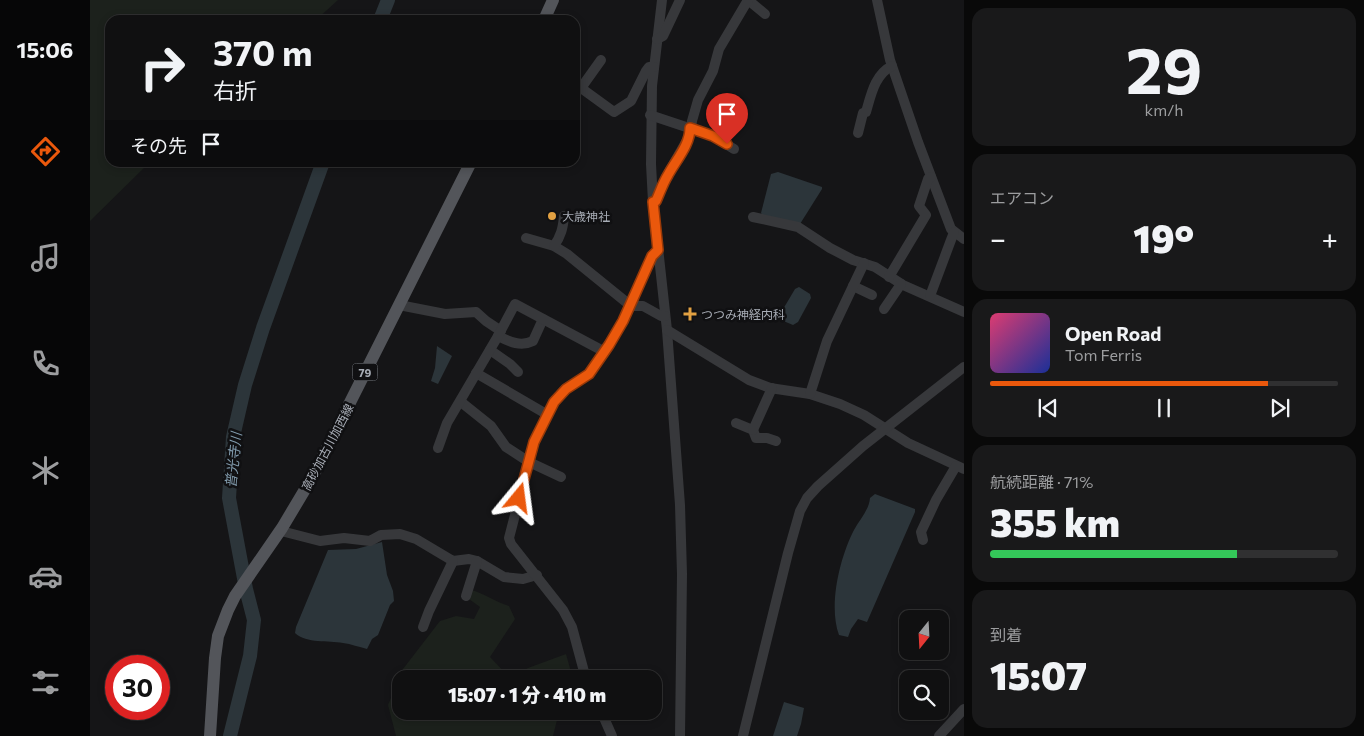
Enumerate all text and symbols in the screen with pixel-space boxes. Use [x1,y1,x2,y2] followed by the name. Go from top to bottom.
[1126,28,1202,107] text: 29
[213,30,313,73] text: 370 m
[130,35,195,100] icon: right
[17,36,73,63] text: 15:06
[213,77,257,104] text: 右折
[706,93,748,144] pin
[713,100,741,128] icon: arrive
[1145,100,1183,119] text: km/h
[197,130,225,158] icon: arrive
[28,134,63,169] icon: directions
[130,134,187,157] text: その先
[990,188,1054,207] text: エアコン
[562,209,610,223] place label: 大歳神社
[546,210,558,222] marker: 大歳神社
[1133,214,1194,261] text: 19°
[990,221,1006,255] text: −
[1322,221,1338,255] text: +
[28,240,63,275] icon: music
[683,307,697,321] marker: つつみ神経内科
[701,307,785,321] place label: つつみ神経内科
[1065,322,1161,345] text: Open Road
[1065,345,1142,364] text: Tom Ferris
[28,346,63,381] icon: phone
[352,364,378,381] road number: 79
[1034,394,1062,422] icon: previous
[1150,394,1178,422] icon: pause
[1266,394,1294,422] icon: next
[298,401,356,493] street label: 高砂加古川加西線
[222,429,245,489] water label: 普光寺川
[28,453,63,488] icon: climate
[492,471,544,523] position arrow
[990,472,1093,491] text: 航続距離 · 71%
[990,498,1120,545] text: 355 km
[28,559,63,594] icon: car
[899,610,949,660] north arrow
[899,610,949,720] map controls
[990,625,1022,644] text: 到着
[990,651,1087,698] text: 15:07
[105,655,170,720] speed limit sign: 30
[28,665,63,700] icon: filters
[899,670,949,720] button: search
[448,683,606,706] text: 15:07 · 1 分 · 410 m

